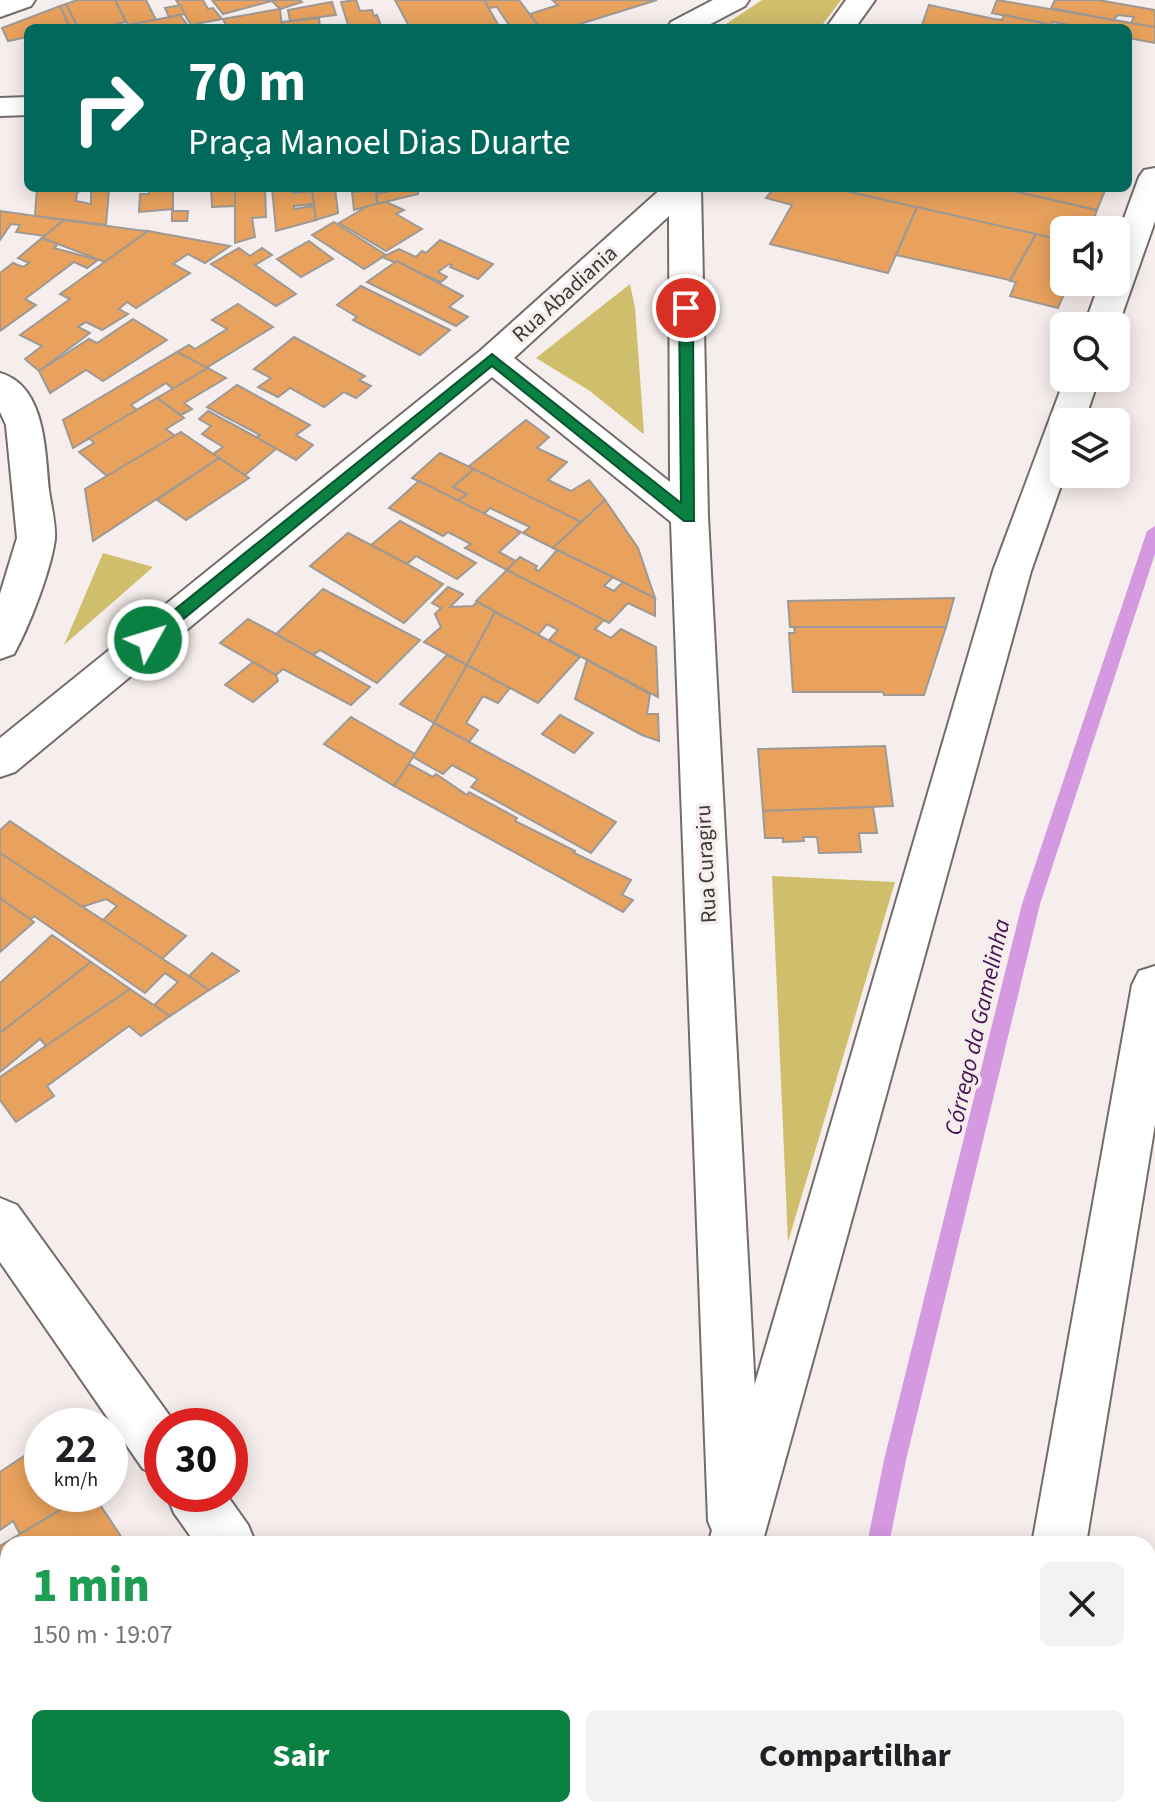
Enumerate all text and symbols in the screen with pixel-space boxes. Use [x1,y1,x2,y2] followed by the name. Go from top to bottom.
[188,43,306,122] text: 70 m
[56,56,160,160] icon: right
[188,117,571,168] text: Praça Manoel Dias Duarte
[1050,216,1130,488] map controls
[1050,216,1130,296] button: sound
[505,238,624,350] street label: Rua Abadiania
[652,274,720,342] pin
[664,286,708,330] icon: arrive
[1050,312,1130,392] button: search
[1050,408,1130,488] button: layers
[106,598,190,682] position arrow
[687,804,725,924] street label: Rua Curagiru
[936,915,1019,1139] water label: Córrego da Gamelinha
[144,1408,248,1512] speed limit sign: 30
[55,1421,97,1478] text: 22
[54,1466,98,1494] text: km/h
[32,1552,150,1620] text: 1 min
[1040,1562,1124,1646] button: close
[32,1616,173,1653] text: 150 m · 19:07
[32,1710,570,1802] button: Sair
[586,1710,1124,1802] button: Compartilhar

